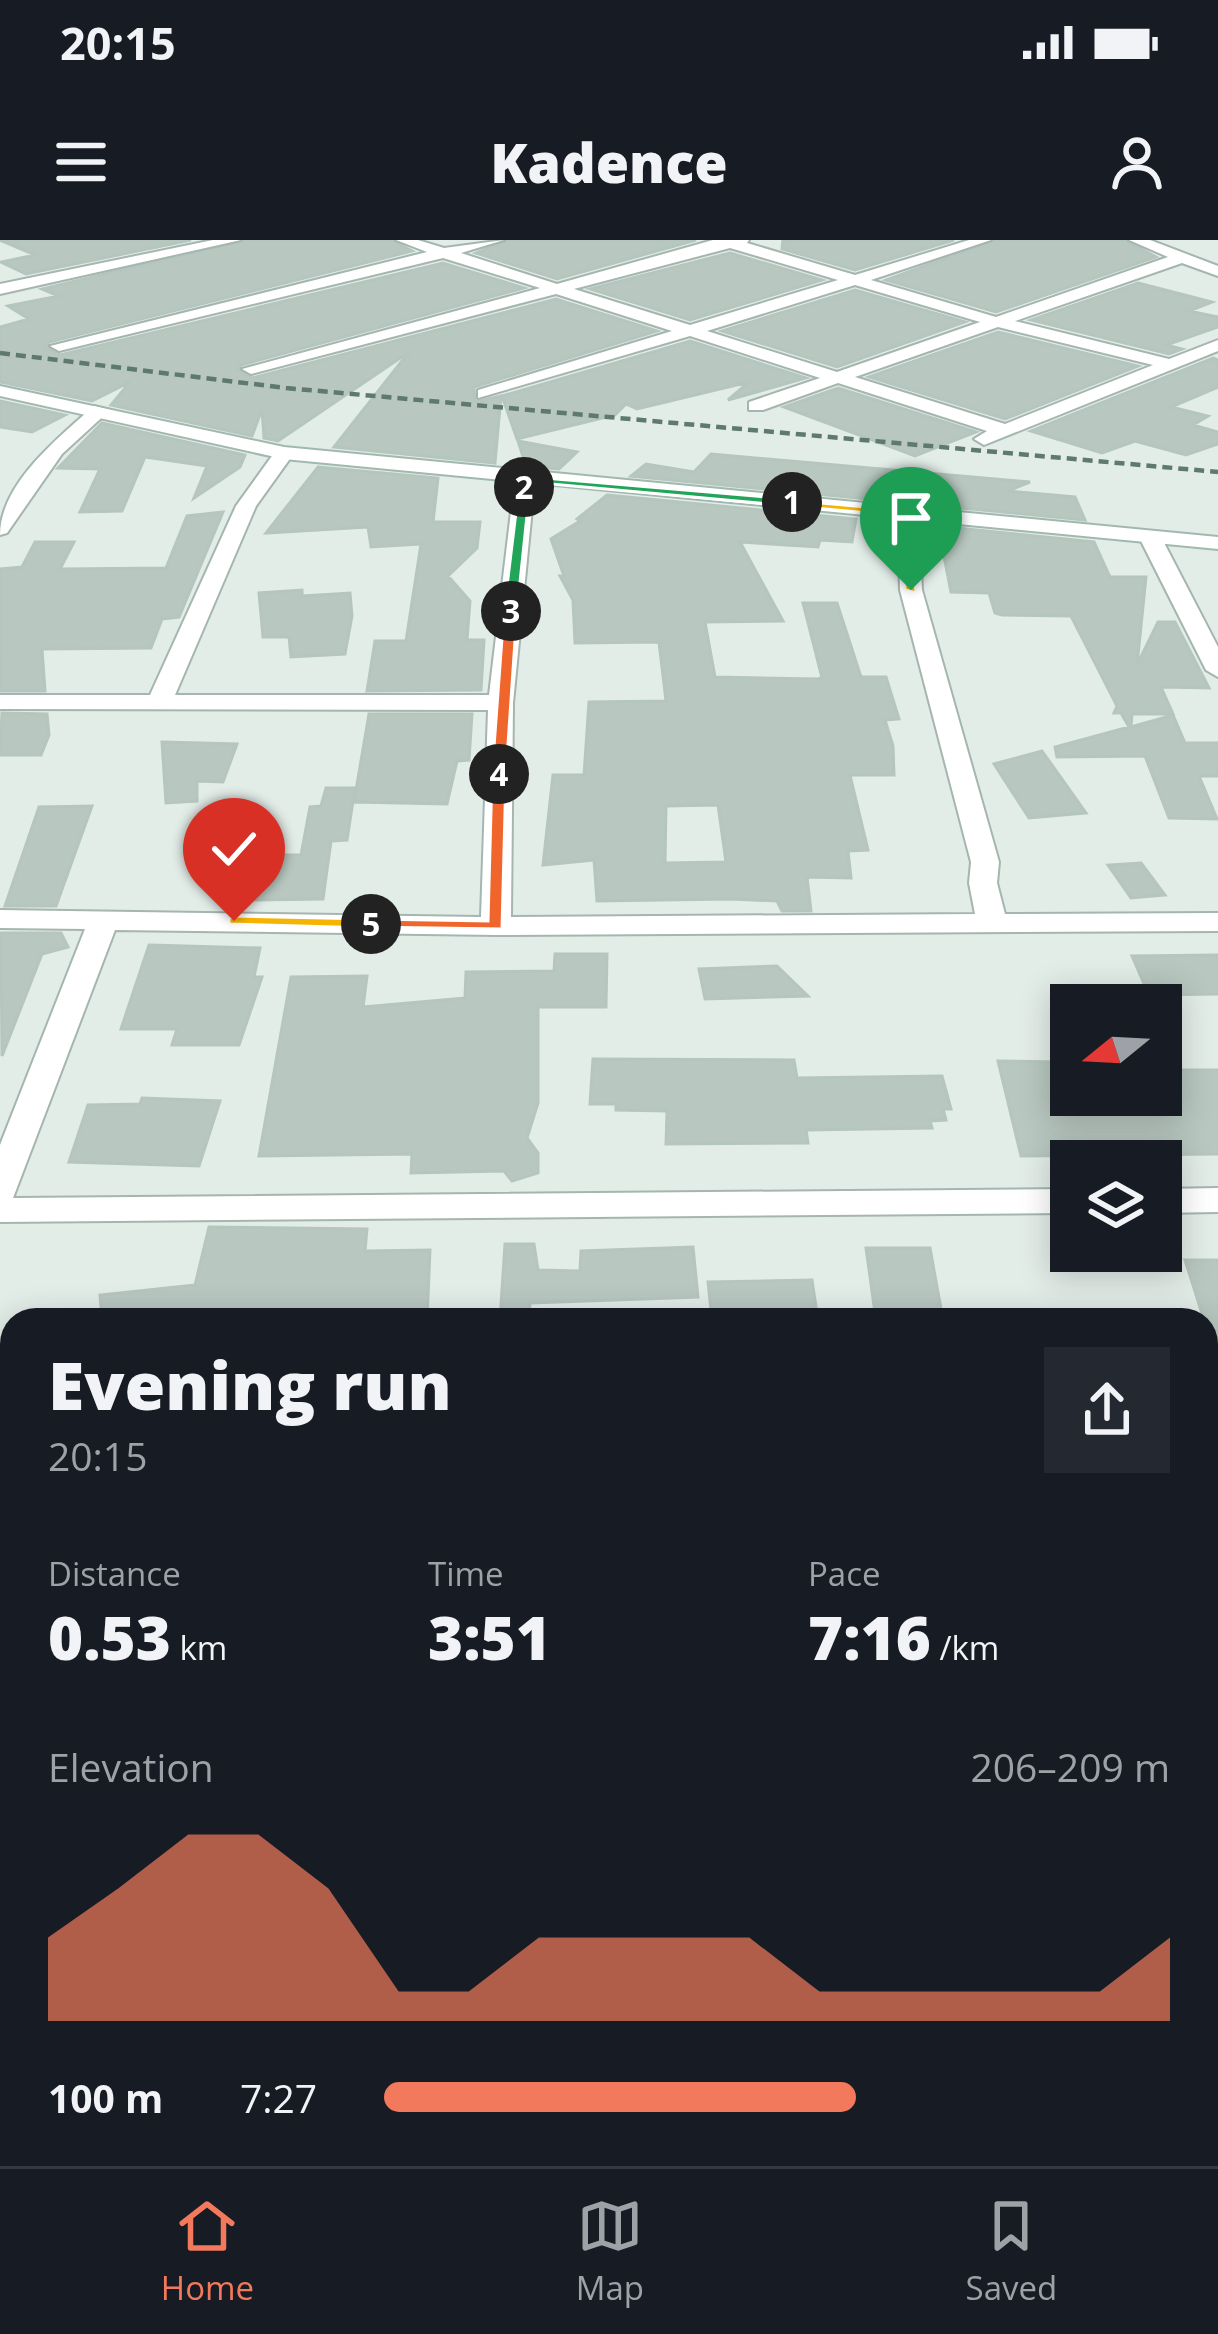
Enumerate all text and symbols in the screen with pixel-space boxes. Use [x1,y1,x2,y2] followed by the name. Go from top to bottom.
[60,12,176,73] text: 20:15
[490,125,728,199] text: Kadence
[48,129,114,195] icon: menu
[1104,129,1170,195] icon: person
[494,457,554,517] pin: 2
[515,464,533,509] text: 2
[860,467,962,590] pin
[762,472,822,532] pin: 1
[783,479,801,524] text: 1
[878,485,944,551] icon: arrive
[481,581,541,641] pin: 3
[502,588,520,633] text: 3
[469,744,529,804] pin: 4
[490,751,508,796] text: 4
[183,798,285,921] pin
[201,816,267,882] icon: check
[341,894,401,954] pin: 5
[362,901,380,946] text: 5
[1050,984,1182,1116] north arrow
[1050,984,1182,1272] map controls
[1050,1140,1182,1272] button: layers
[48,1339,452,1429] text: Evening run
[1044,1347,1170,1473] button: share
[48,1429,147,1482] text: 20:15
[48,1551,181,1596] text: Distance
[428,1551,504,1596] text: Time
[808,1551,881,1596] text: Pace
[48,1596,171,1678] text: 0.53
[428,1596,551,1678] text: 3:51
[808,1596,931,1678] text: 7:16
[171,1625,227,1670] text: km
[931,1625,999,1670] text: /km
[48,1740,214,1793] text: Elevation
[970,1740,1170,1793] text: 206–209 m
[48,2071,163,2124] text: 100 m
[240,2071,317,2124] text: 7:27
[161,2193,254,2310] tab: Home
[576,2193,644,2310] tab: Map
[966,2193,1057,2310] tab: Saved

